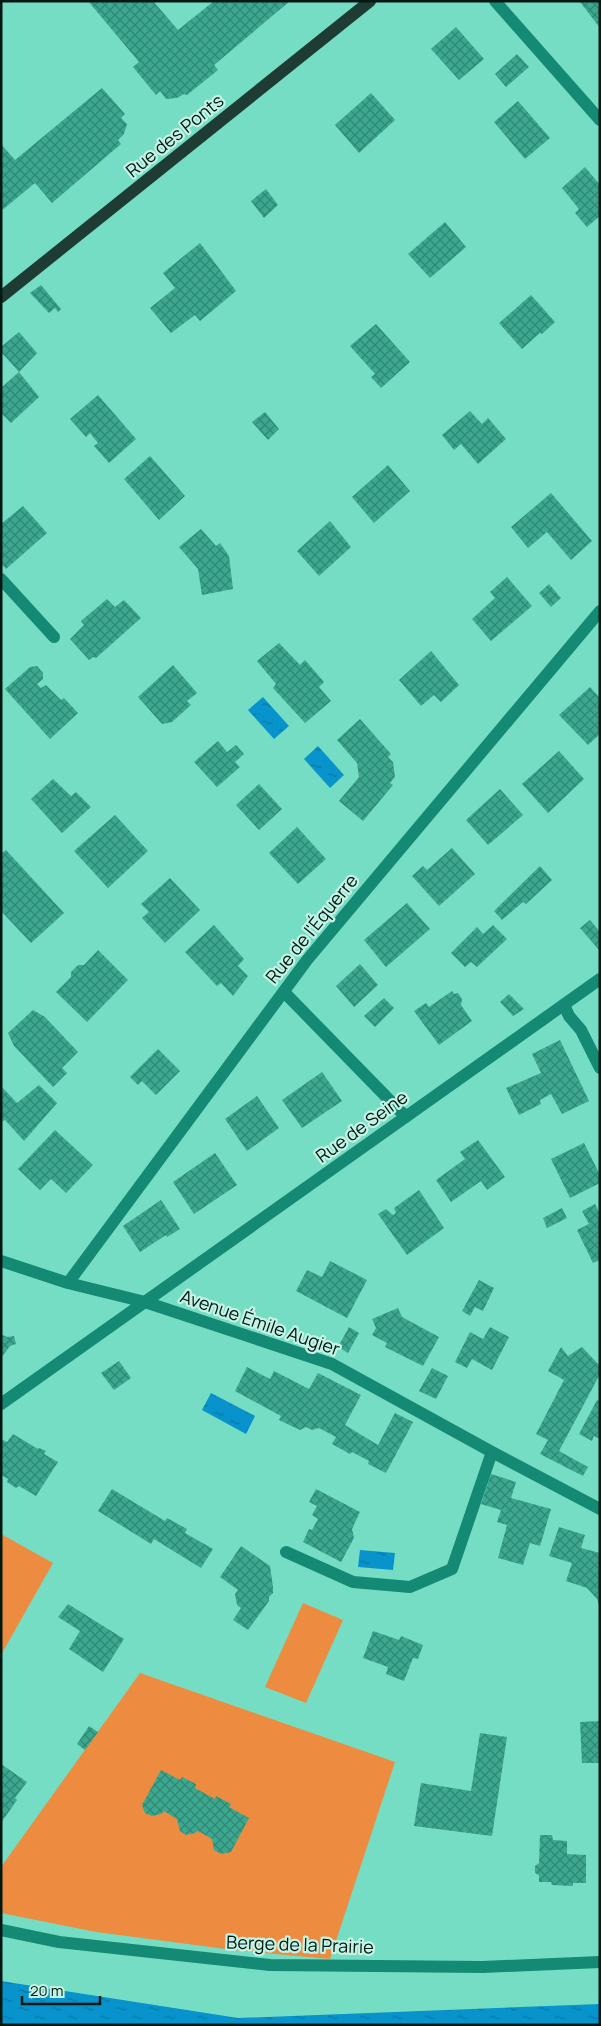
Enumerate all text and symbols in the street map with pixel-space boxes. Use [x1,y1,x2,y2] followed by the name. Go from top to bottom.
[120,88,228,182] street label: Rue des Ponts
[260,869,363,988] street label: Rue de l'Équerre
[311,1085,412,1168] street label: Rue de Seine
[177,1283,344,1361] street label: Avenue Émile Augier
[226,1929,374,1959] street label: Berge de la Prairie
[22,1974,100,2006] scale bar
[30,1980,63,2001] text: 20 m

